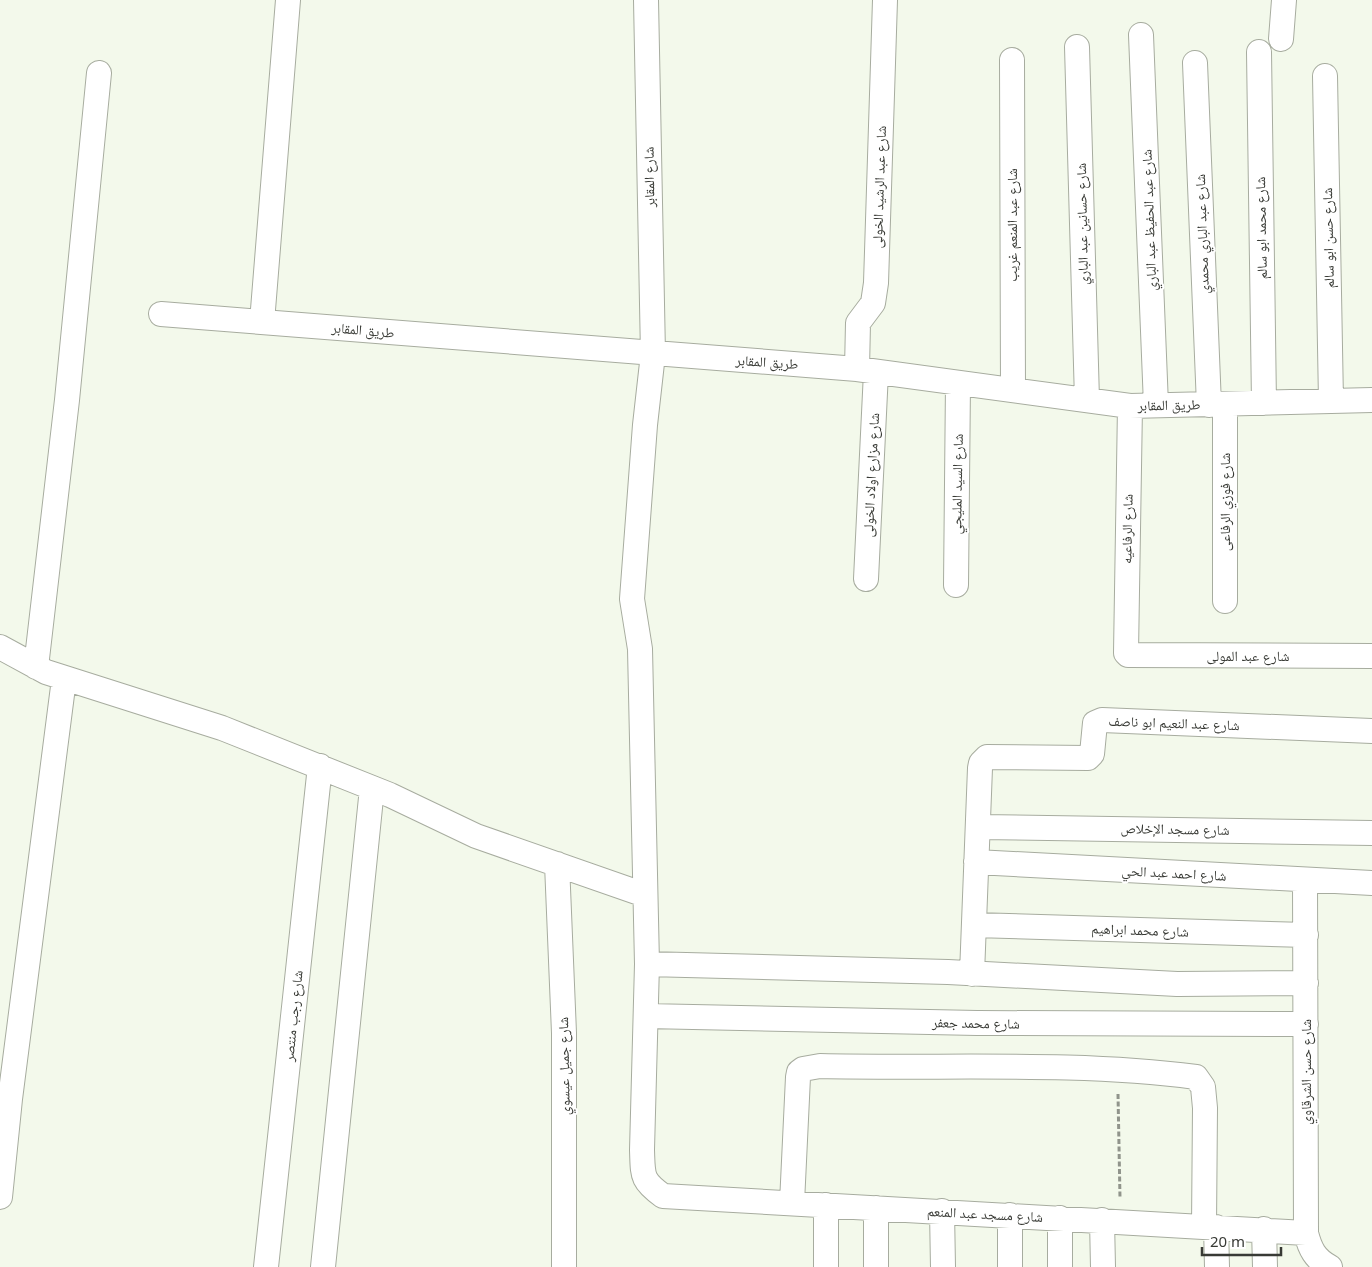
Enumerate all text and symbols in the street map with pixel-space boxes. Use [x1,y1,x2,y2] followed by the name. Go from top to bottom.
[867,125,891,249] street label: شارع عبد الرشيد الخولى
[638,146,660,209] street label: شارع المقابر
[1137,149,1163,291] street label: شارع عبد الحفيظ عبد الباري
[1071,163,1095,285] street label: شارع حسانين عبد الباري
[1002,168,1022,282] street label: شارع عبد المنعم غريب
[1190,174,1216,294] street label: شارع عبد الباري محمدي
[1250,177,1272,279] street label: شارع محمد ابو سالم
[1317,187,1339,289] street label: شارع حسن ابو سالم
[330,317,395,343] street label: طريق المقابر
[734,350,799,374] street label: طريق المقابر
[1136,394,1201,416] street label: طريق المقابر
[858,412,884,538] street label: شارع مزارع اولاد الخولى
[946,434,969,535] street label: شارع السيد المليجي
[1215,453,1237,551] street label: شارع فوزي الرفاعى
[1116,494,1138,564] street label: شارع الرفاعيه
[1207,646,1289,666] street label: شارع عبد المولى
[1108,711,1240,735] street label: شارع عبد النعيم ابو ناصف
[1120,818,1230,840] street label: شارع مسجد الإخلاص
[1121,860,1227,887] street label: شارع احمد عبد الحي
[1091,918,1189,942] street label: شارع محمد ابراهيم
[278,969,308,1064] street label: شارع رجب منتصر
[931,1012,1020,1034] street label: شارع محمد جعفر
[553,1017,576,1115] street label: شارع جميل عيسوي
[1296,1019,1318,1125] street label: شارع حسن الشرقاوي
[926,1201,1044,1227] street label: شارع مسجد عبد المنعم
[1202,1224,1281,1256] scale bar
[1210,1231,1245,1251] text: 20 m

